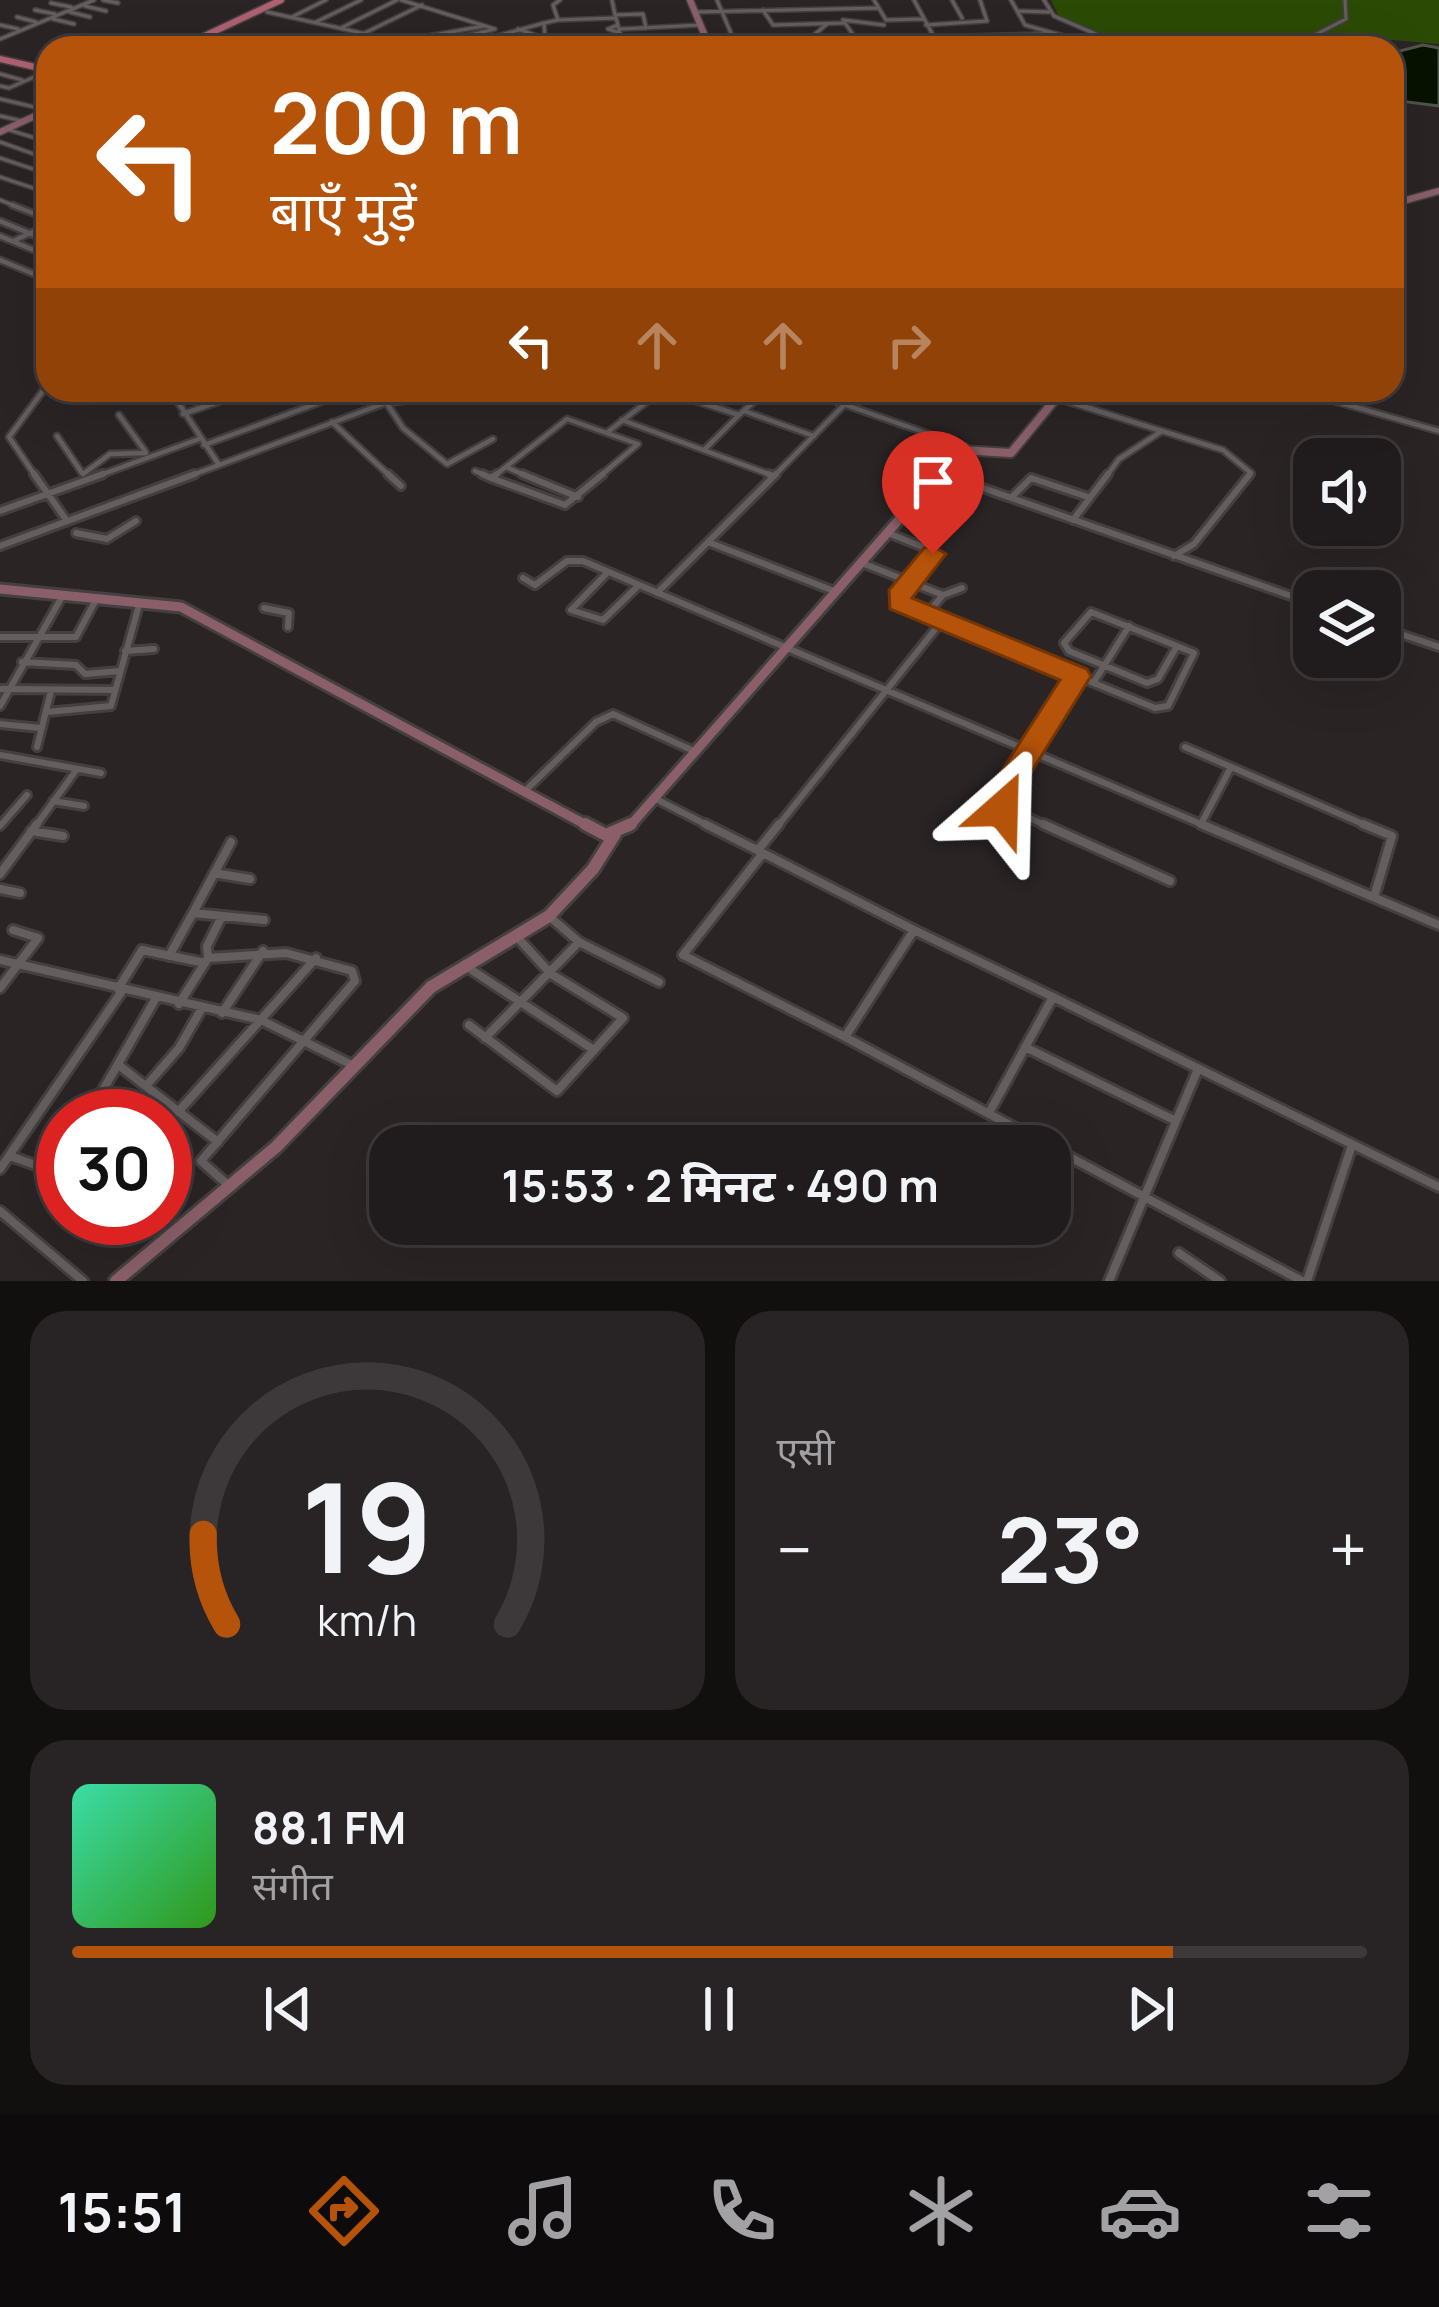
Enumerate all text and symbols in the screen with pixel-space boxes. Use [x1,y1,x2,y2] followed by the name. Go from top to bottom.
[270,64,523,179] text: 200 m
[72,84,228,240] icon: left
[270,173,417,247] text: बाएँ मुड़ें
[498,312,564,378] icon: left
[624,312,690,378] icon: ahead
[750,312,816,378] icon: ahead
[876,312,942,378] icon: right
[882,431,984,554] pin
[1293,438,1401,678] map controls
[1293,438,1401,546] button: sound
[900,449,966,515] icon: arrive
[1293,570,1401,678] button: layers
[939,746,1065,872] position arrow
[36,1089,192,1245] speed limit sign: 30
[501,1154,939,1216] text: 15:53 · 2 मिनट · 490 m
[777,1423,835,1477] text: एसी
[301,1440,433,1610] text: 19
[997,1487,1144,1610] text: 23°
[777,1504,812,1594] text: −
[1329,1504,1367,1594] text: +
[317,1589,417,1648] text: km/h
[252,1796,406,1858] text: 88.1 FM
[252,1858,333,1912] text: संगीत
[255,1976,321,2042] icon: previous
[686,1976,752,2042] icon: pause
[1118,1976,1184,2042] icon: next
[302,2169,386,2253] icon: directions
[501,2169,585,2253] icon: music
[700,2169,784,2253] icon: phone
[899,2169,983,2253] icon: climate
[1098,2169,1182,2253] icon: car
[1297,2169,1381,2253] icon: filters
[58,2174,187,2248] text: 15:51

